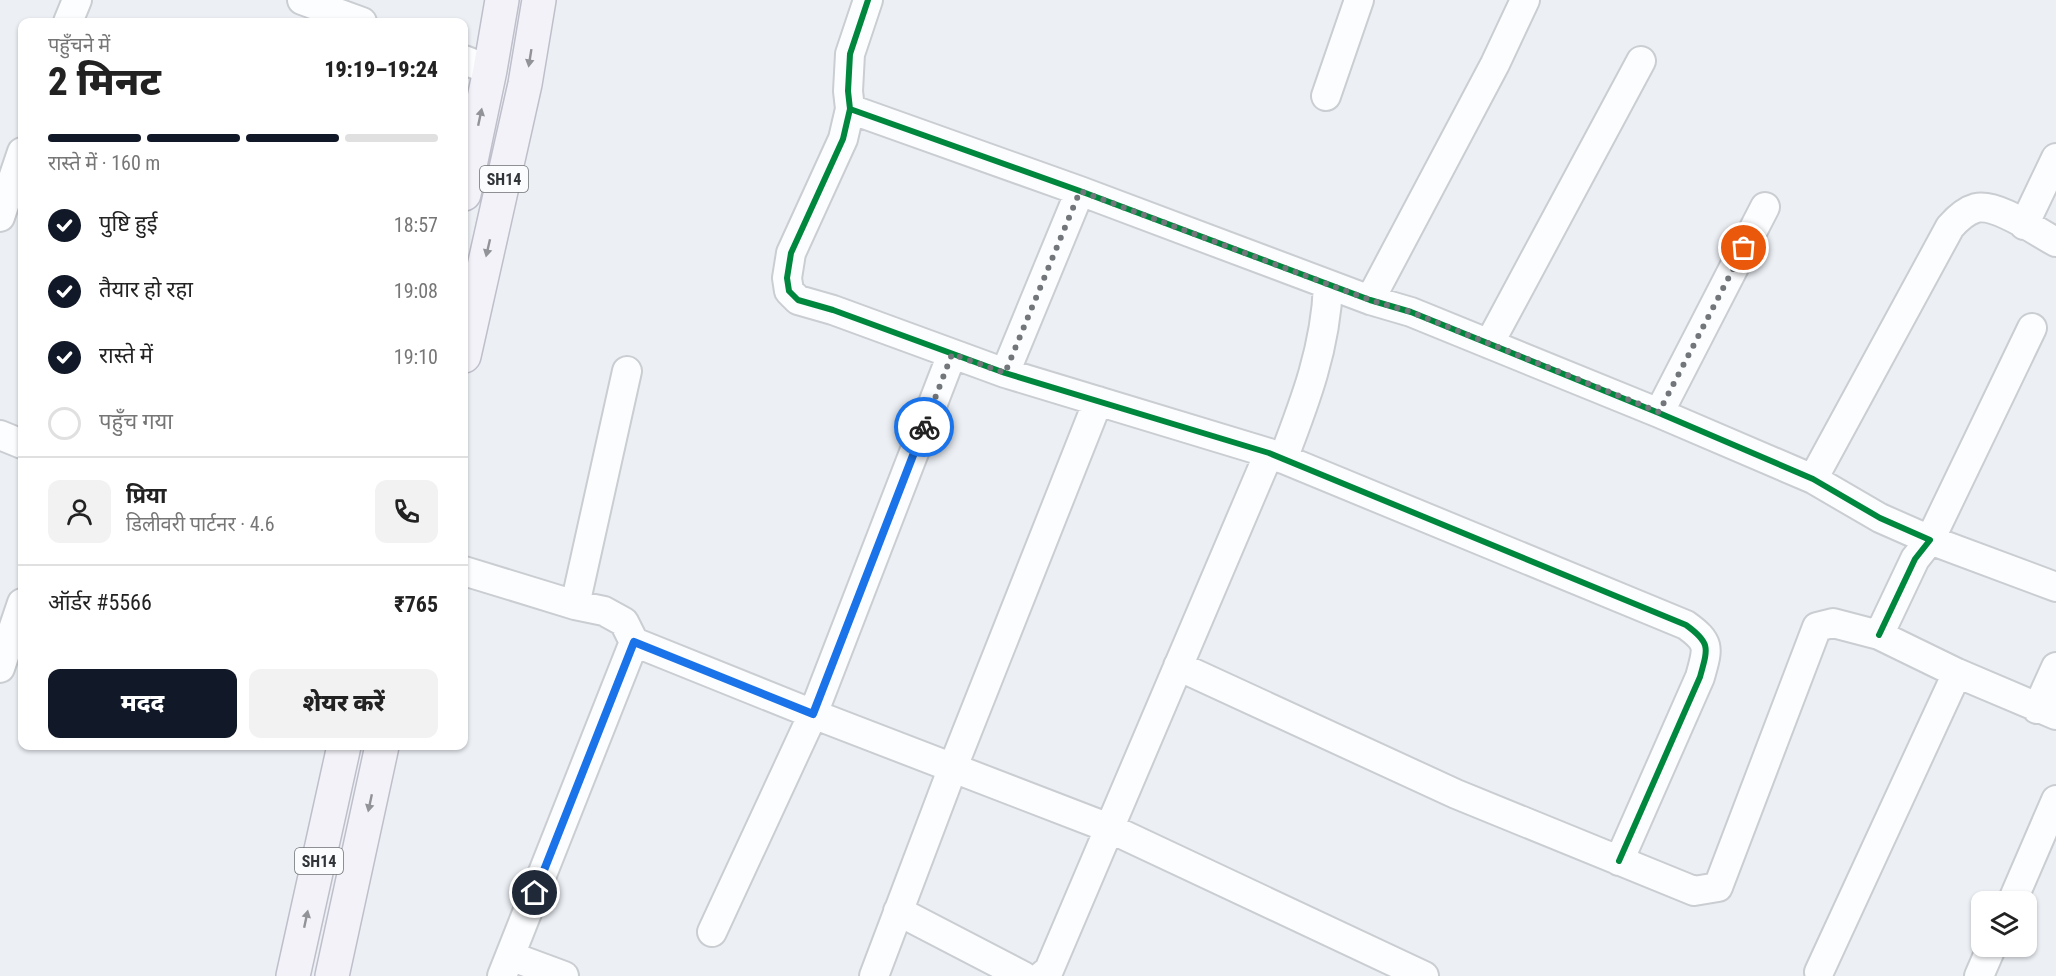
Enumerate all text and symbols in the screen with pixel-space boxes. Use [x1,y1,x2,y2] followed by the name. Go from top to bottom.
[48,33,110,57] text: पहुँचने में
[525,48,534,67] one-way arrow
[324,57,438,82] text: 19:19–19:24
[48,59,161,105] text: 2 मिनट
[476,107,485,126] one-way arrow
[48,151,160,175] text: रास्ते में · 160 m
[480,166,528,192] road number: SH14
[48,209,81,242] icon: check
[99,211,158,236] text: पुष्टि हुई
[394,213,438,237] text: 18:57
[1718,222,1769,273] pin
[1727,231,1760,264] icon: bag
[483,239,492,258] one-way arrow
[48,275,81,308] icon: check
[99,277,193,302] text: तैयार हो रहा
[394,279,438,303] text: 19:08
[48,341,81,374] icon: check
[99,343,153,368] text: रास्ते में
[394,345,438,369] text: 19:10
[894,397,954,457] courier
[99,409,173,434] text: पहुँच गया
[908,411,941,444] icon: bike
[48,480,111,543] button: person
[375,480,438,543] button: phone
[126,483,166,508] text: प्रिया
[126,512,275,536] text: डिलीवरी पार्टनर · 4.6
[48,590,152,615] text: ऑर्डर #5566
[394,592,438,617] text: ₹765
[48,669,237,738] button: मदद
[249,669,438,738] button: शेयर करें
[365,793,374,812] one-way arrow
[295,848,343,874] road number: SH14
[509,867,560,918] pin
[518,876,551,909] icon: home
[1971,891,2037,957] map controls
[1971,891,2037,957] button: layers
[302,909,311,928] one-way arrow

